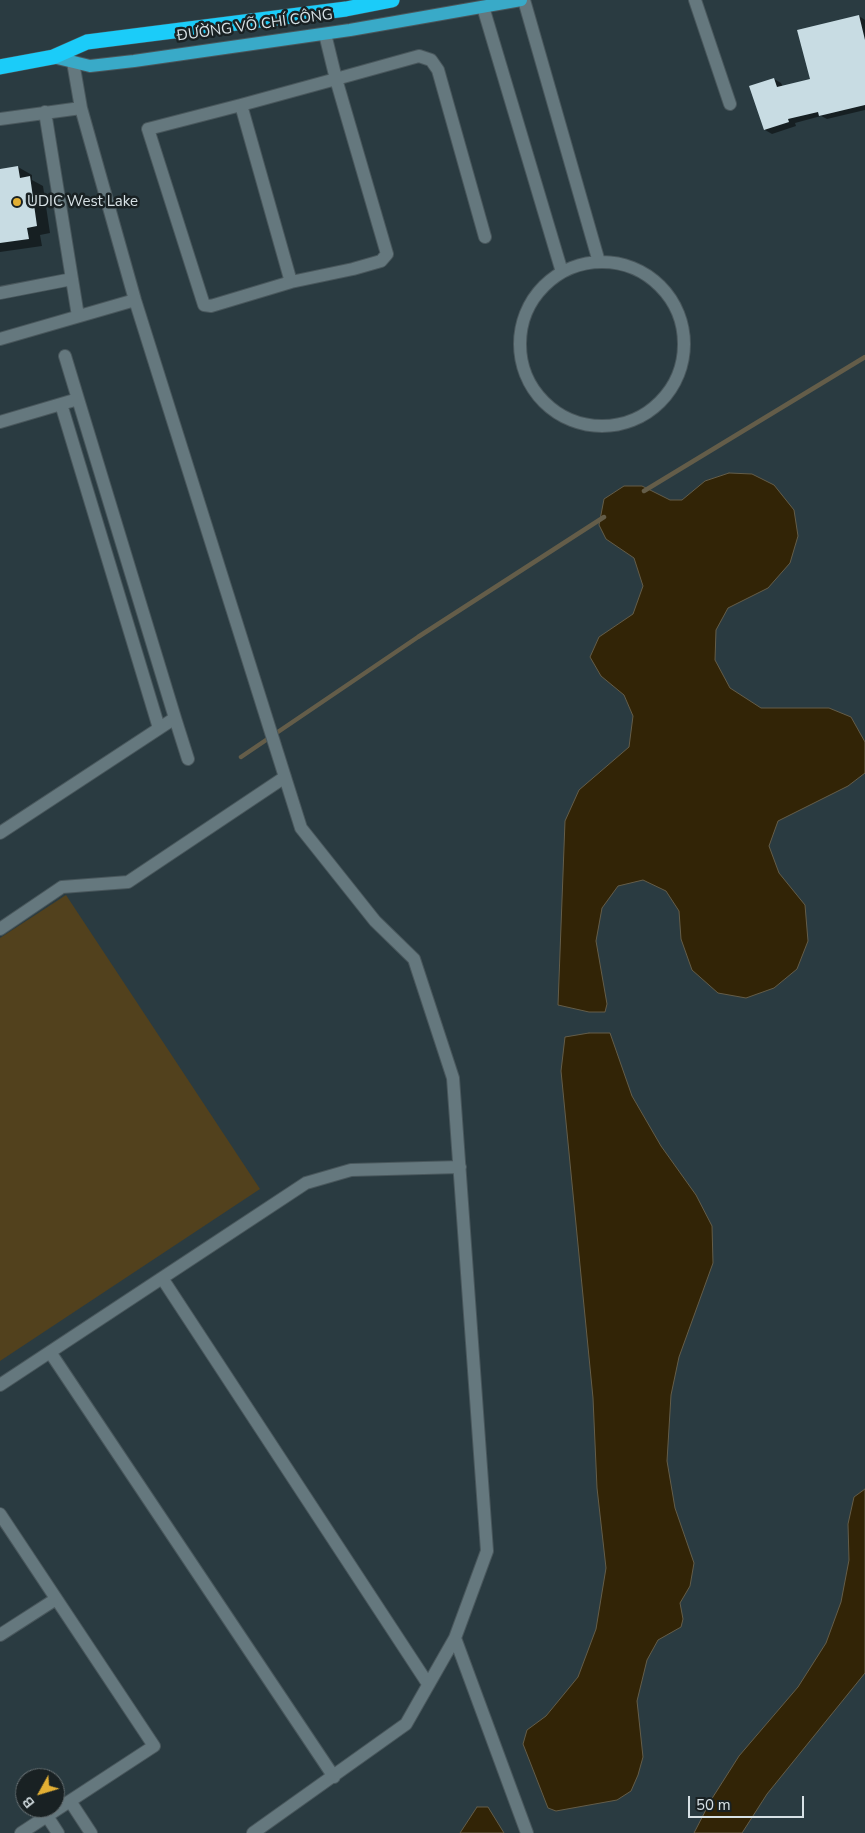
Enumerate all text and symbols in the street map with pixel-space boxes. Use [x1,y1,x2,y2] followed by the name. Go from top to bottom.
[176,6,334,46] street label: ĐƯỜNG VÕ CHÍ CÔNG
[27,193,138,211] place label: UDIC West Lake
[11,196,23,208] marker: UDIC West Lake
[15,1768,65,1818] north arrow
[690,1786,806,1818] scale bar
[18,1792,39,1812] text: B
[696,1795,731,1815] text: 50 m

